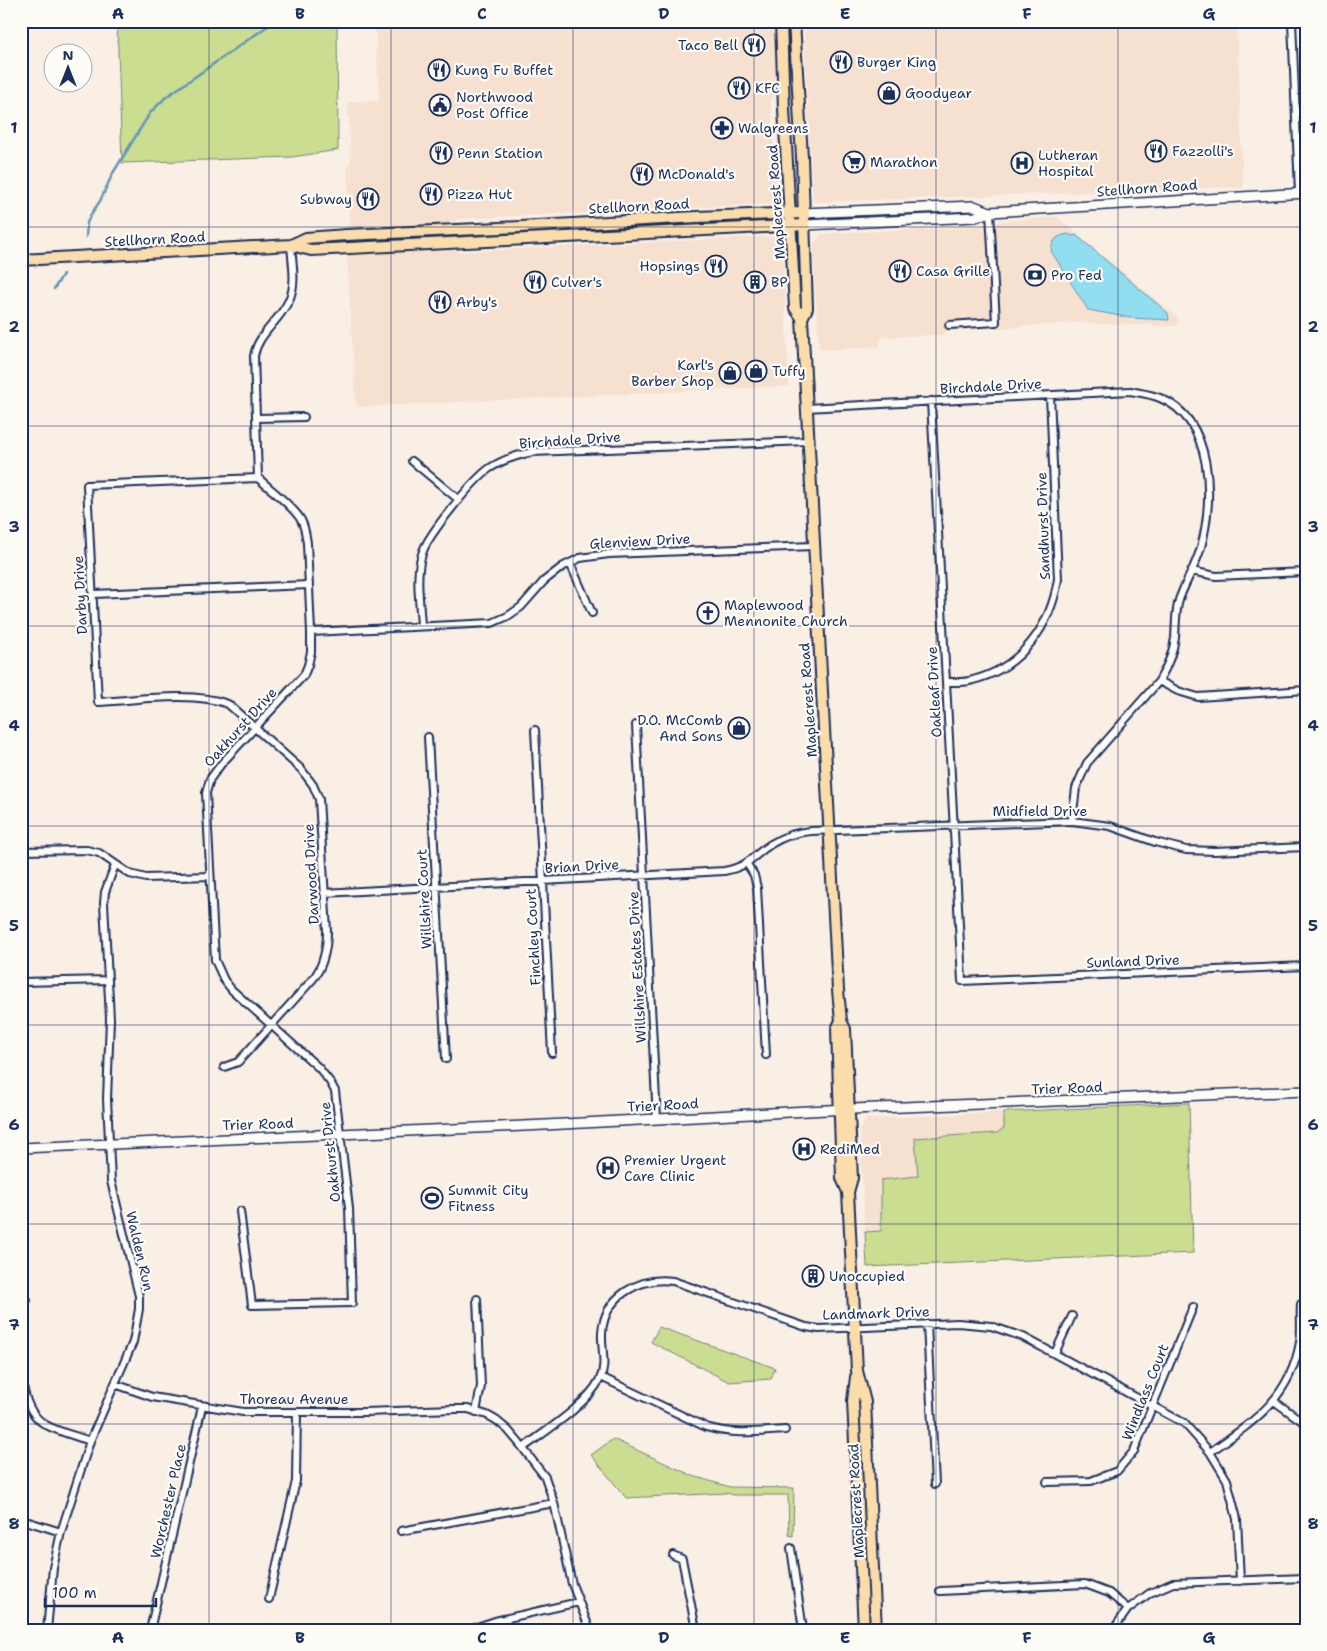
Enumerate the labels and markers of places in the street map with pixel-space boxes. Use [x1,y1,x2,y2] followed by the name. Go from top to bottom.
[742,33,766,57] restaurant icon: Taco Bell
[678,36,739,54] place label: Taco Bell
[829,50,853,74] restaurant icon: Burger King
[857,53,936,71] place label: Burger King
[427,58,451,82] restaurant icon: Kung Fu Buffet
[455,61,553,79] place label: Kung Fu Buffet
[727,76,751,100] restaurant icon: KFC
[755,79,780,97] place label: KFC
[877,81,901,105] shop icon: Goodyear
[905,84,973,102] place label: Goodyear
[456,88,533,122] place label: Northwood Post Office
[428,93,452,117] public building icon: Northwood Post Office
[710,116,734,140] pharmacy icon: Walgreens
[738,119,809,137] place label: Walgreens
[1144,139,1168,163] restaurant icon: Fazzolli's
[429,141,453,165] restaurant icon: Penn Station
[1172,142,1234,160] place label: Fazzolli's
[457,144,543,162] place label: Penn Station
[1038,146,1099,180] place label: Lutheran Hospital
[842,150,866,174] supermarket icon: Marathon
[1010,151,1034,175] hospital icon: Lutheran Hospital
[870,153,938,171] place label: Marathon
[630,162,654,186] restaurant icon: McDonald's
[658,165,735,183] place label: McDonald's
[419,182,443,206] restaurant icon: Pizza Hut
[447,185,513,203] place label: Pizza Hut
[356,187,380,211] restaurant icon: Subway
[300,190,352,208] place label: Subway
[704,254,728,278] restaurant icon: Hopsings
[639,257,700,275] place label: Hopsings
[888,259,912,283] restaurant icon: Casa Grille
[916,262,990,280] place label: Casa Grille
[1023,263,1047,287] bank icon: Pro Fed
[1051,266,1102,284] place label: Pro Fed
[523,270,547,294] restaurant icon: Culver's
[743,270,767,294] building icon: BP
[551,273,602,291] place label: Culver's
[771,273,788,291] place label: BP
[428,290,452,314] restaurant icon: Arby's
[456,293,498,311] place label: Arby's
[631,356,714,390] place label: Karl's Barber Shop
[744,359,768,383] shop icon: Tuffy
[718,361,742,385] shop icon: Karl's Barber Shop
[772,362,806,380] place label: Tuffy
[724,596,848,630] place label: Maplewood Mennonite Church
[696,601,720,625] church icon: Maplewood Mennonite Church
[637,711,723,745] place label: D.O. McComb And Sons
[727,716,751,740] shop icon: D.O. McComb And Sons
[792,1137,816,1161] hospital icon: RediMed
[820,1140,880,1158] place label: RediMed
[624,1151,726,1185] place label: Premier Urgent Care Clinic
[596,1156,620,1180] hospital icon: Premier Urgent Care Clinic
[448,1181,528,1215] place label: Summit City Fitness
[420,1186,444,1210] sports icon: Summit City Fitness
[801,1264,825,1288] building icon: Unoccupied
[829,1267,905,1285] place label: Unoccupied

